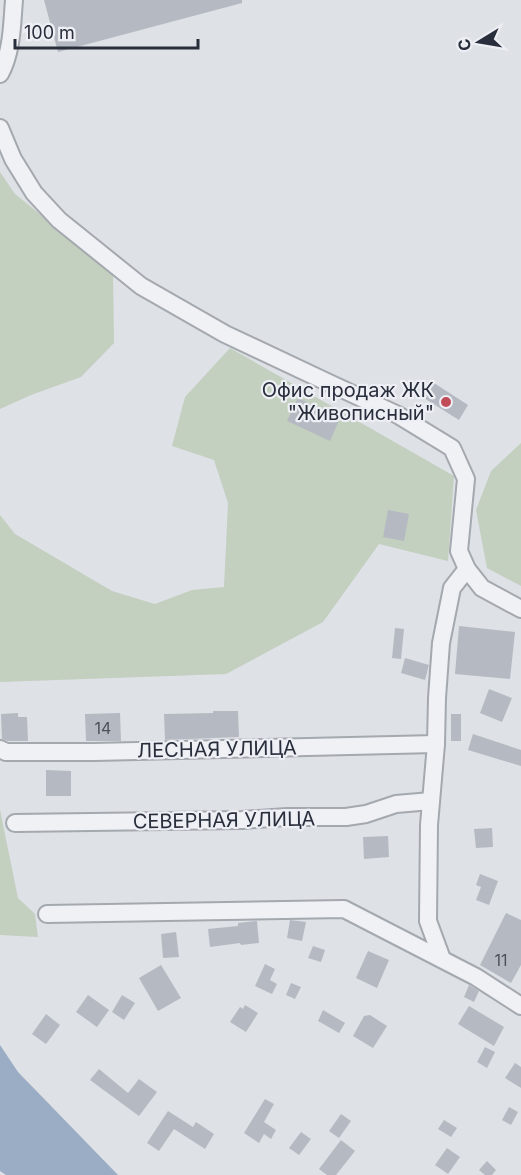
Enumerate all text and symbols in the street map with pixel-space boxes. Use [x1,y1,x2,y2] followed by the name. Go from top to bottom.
[15,12,198,50] scale bar
[449,12,509,72] north arrow
[24,22,75,43] text: 100 m
[453,37,475,53] text: С
[262,378,434,425] place label: Офис продаж ЖК "Живописный"
[439,395,453,409] marker: Офис продаж ЖК "Живописный"
[95,718,111,738] house number: 14
[137,736,297,762] street label: ЛЕСНАЯ УЛИЦА
[133,806,316,834] street label: СЕВЕРНАЯ УЛИЦА
[494,950,508,970] house number: 11

